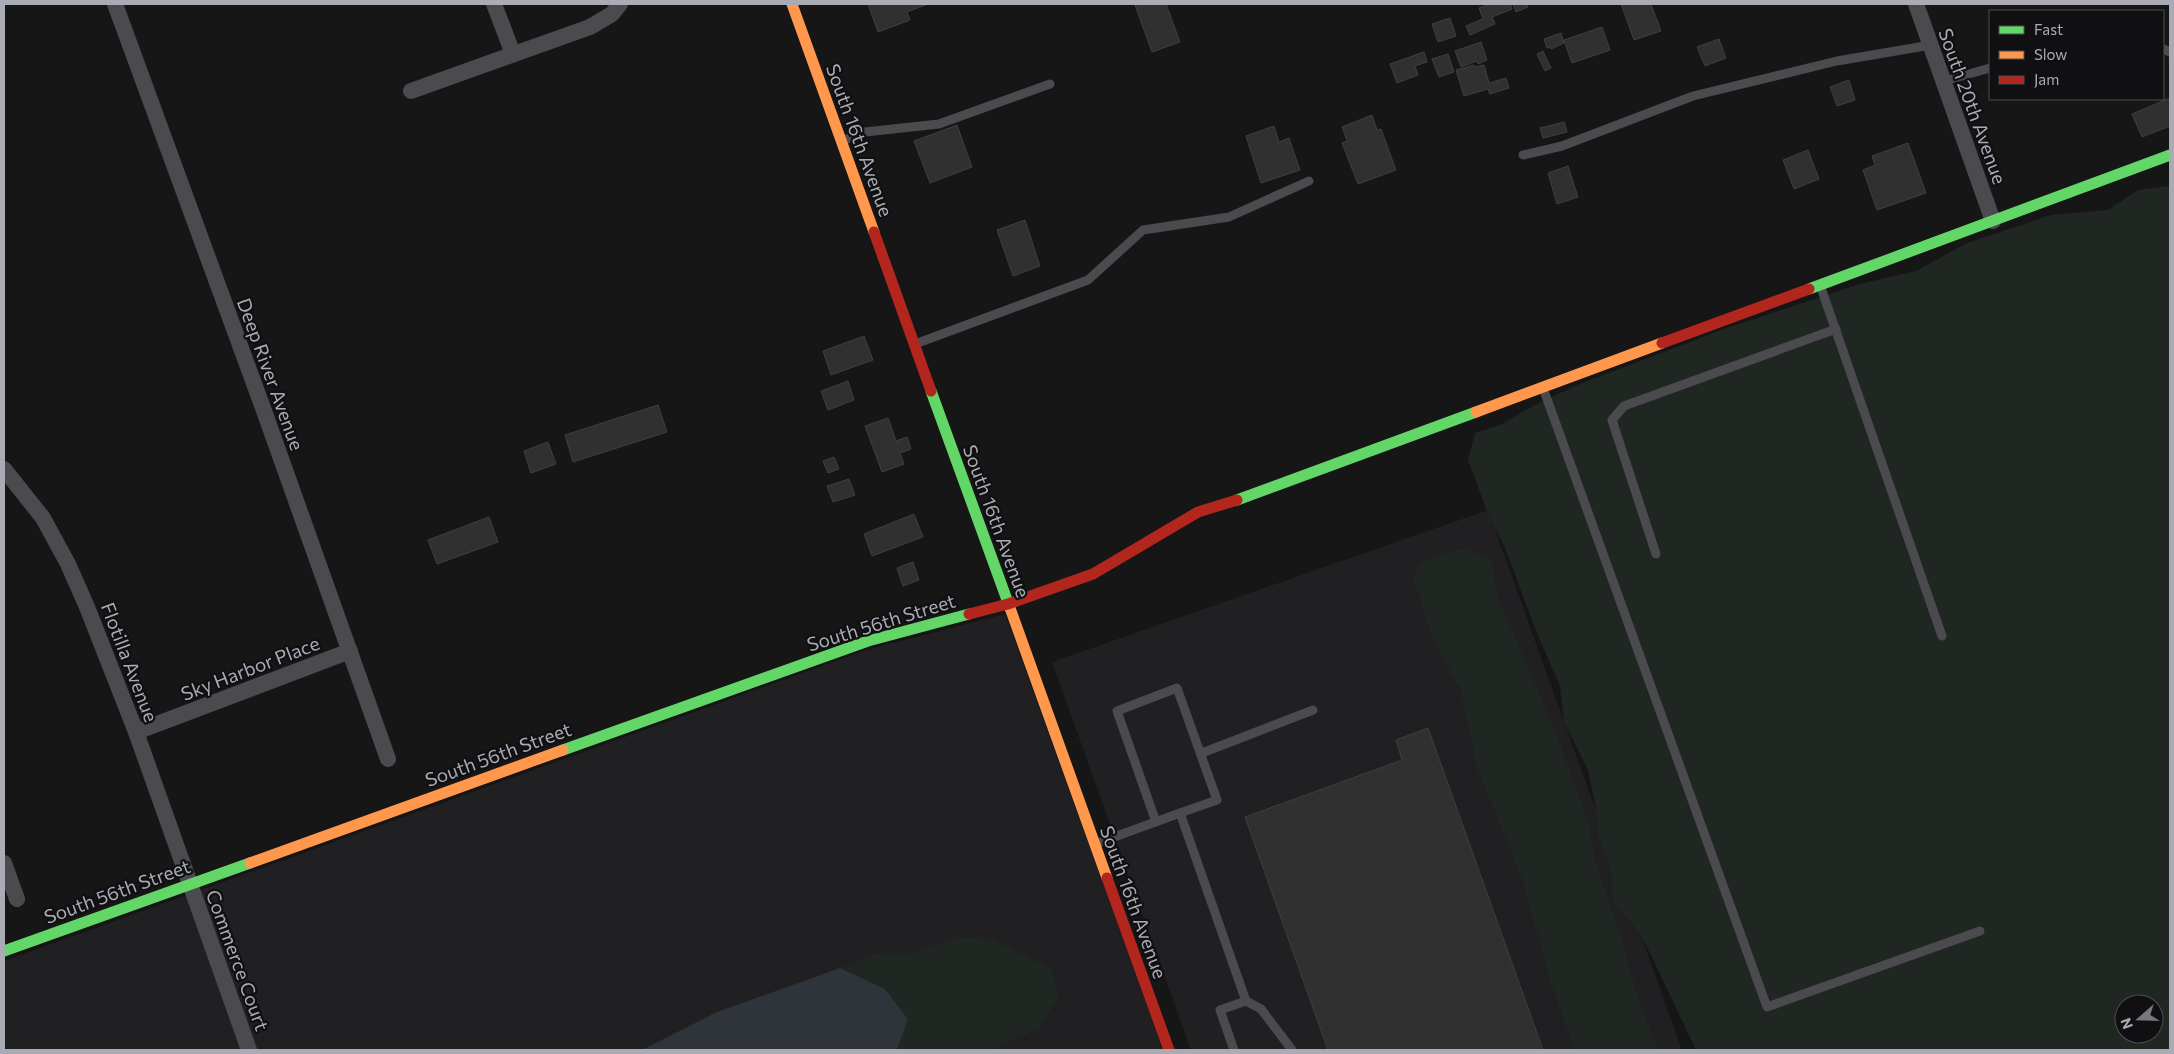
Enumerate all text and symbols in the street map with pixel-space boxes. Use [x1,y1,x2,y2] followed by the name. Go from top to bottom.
[1989,10,2164,100] legend
[2034,20,2063,38] text: Fast
[1934,25,2012,187] street label: South 20th Avenue
[2034,45,2067,63] text: Slow
[822,61,898,219] street label: South 16th Avenue
[2034,70,2059,88] text: Jam
[233,295,309,453] street label: Deep River Avenue
[959,442,1035,600] street label: South 16th Avenue
[804,588,958,655] street label: South 56th Street
[97,599,163,725] street label: Flotilla Avenue
[177,631,323,705] street label: Sky Harbor Place
[422,717,574,791] street label: South 56th Street
[1096,823,1172,981] street label: South 16th Avenue
[41,854,193,928] street label: South 56th Street
[202,886,274,1034] street label: Commerce Court
[2114,994,2164,1044] north arrow
[2117,1016,2136,1031] text: N

